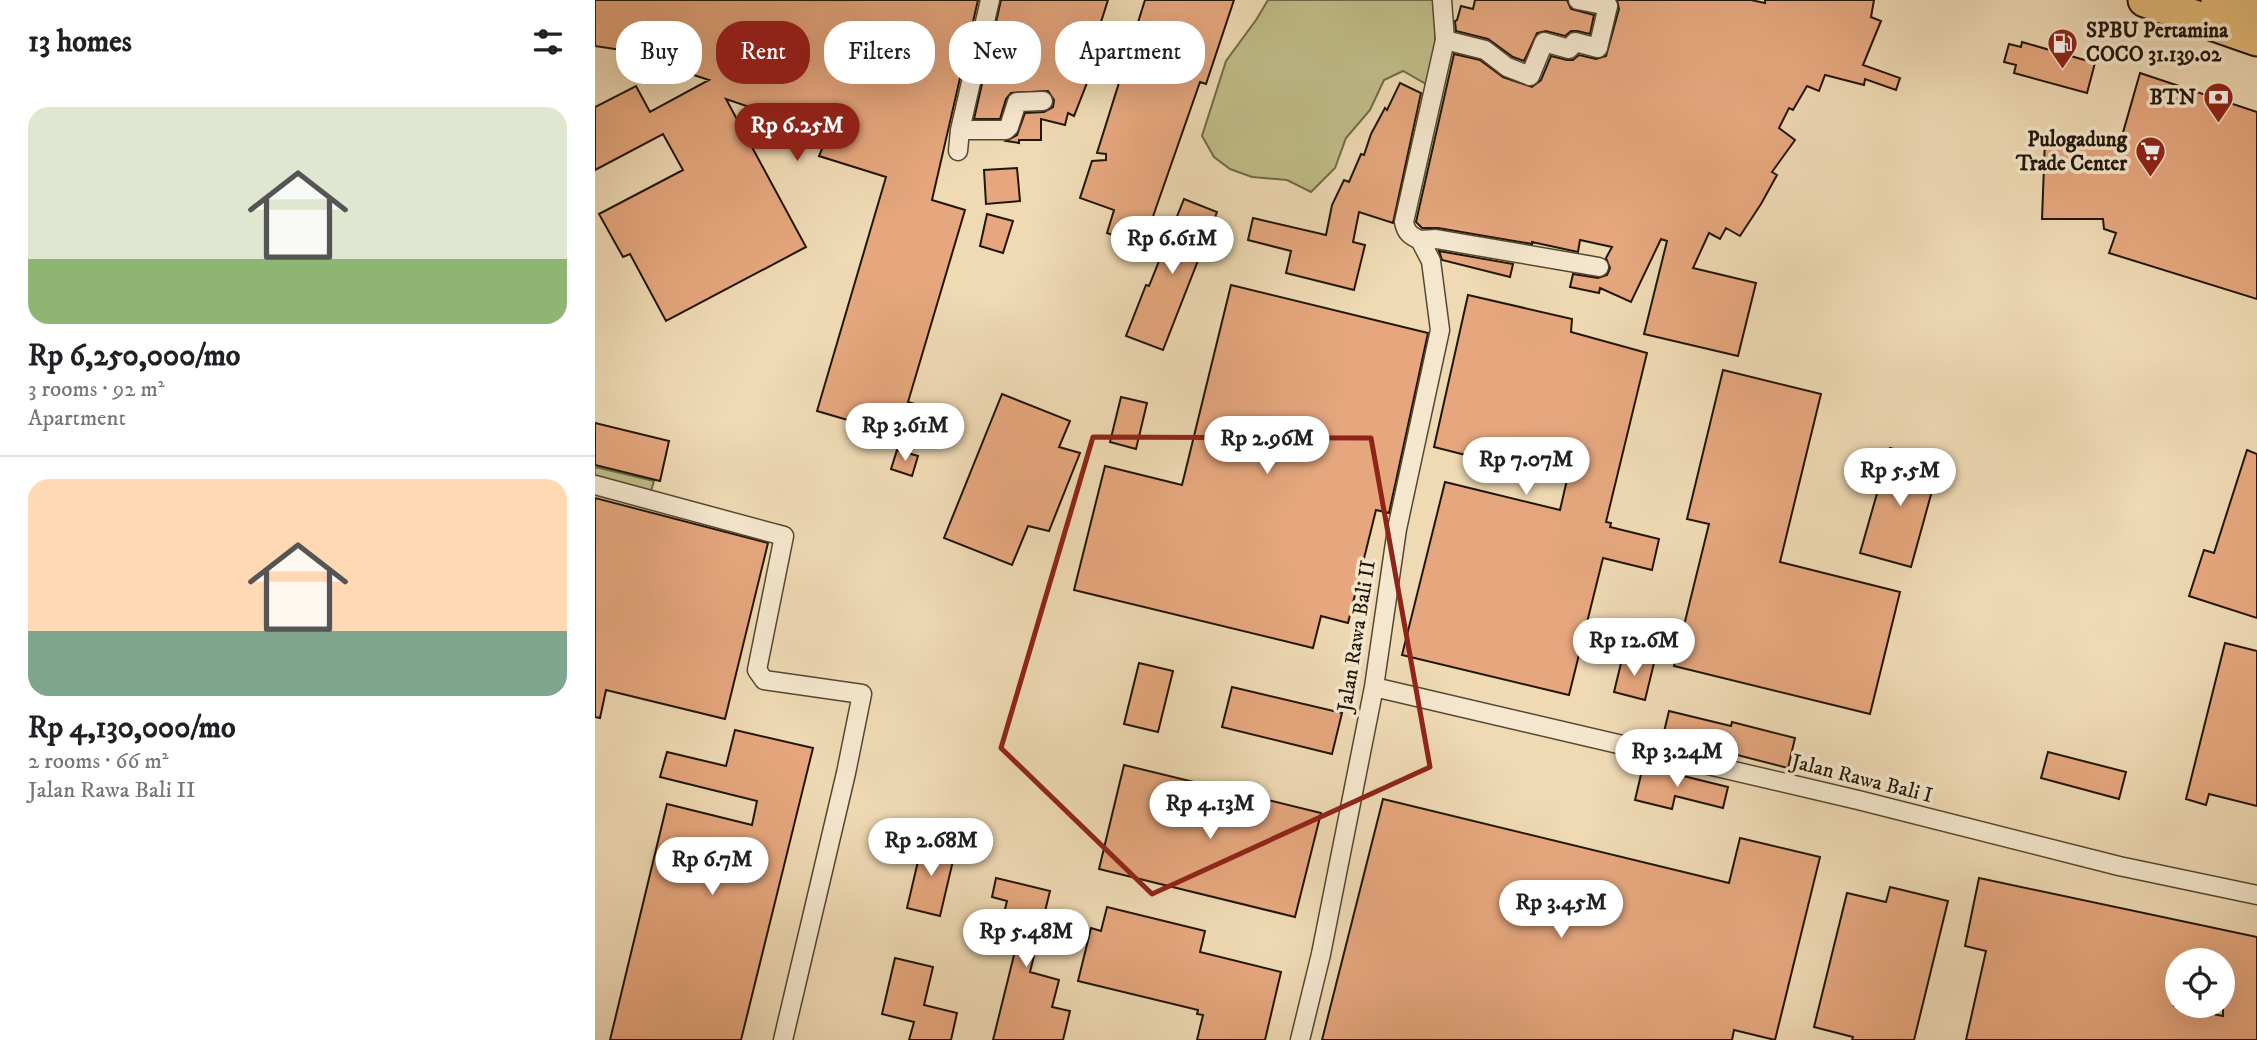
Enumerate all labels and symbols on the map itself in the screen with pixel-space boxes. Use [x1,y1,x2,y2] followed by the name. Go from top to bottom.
[2086,18,2229,68] place label: SPBU Pertamina COCO 31.139.02
[2046,26,2080,70] fuel station icon: SPBU Pertamina COCO 31.139.02
[2202,81,2236,125] bank icon: BTN
[2150,85,2196,111] place label: BTN
[725,104,869,163] pin: Rp 6.25M
[2015,127,2128,177] place label: Pulogadung Trade Center
[2133,135,2167,179] supermarket icon: Pulogadung Trade Center
[1100,216,1244,276] pin: Rp 6.61M
[833,404,977,463] pin: Rp 3.61M
[1195,416,1339,476] pin: Rp 2.96M
[1454,438,1598,497] pin: Rp 7.07M
[1835,448,1965,508] pin: Rp 5.5M
[1332,558,1382,716] street label: Jalan Rawa Bali II
[1562,618,1706,678] pin: Rp 12.6M
[1605,730,1749,789] pin: Rp 3.24M
[1787,748,1935,809] street label: Jalan Rawa Bali I
[1138,782,1282,841] pin: Rp 4.13M
[859,818,1003,878] pin: Rp 2.68M
[647,838,777,897] pin: Rp 6.7M
[1489,880,1633,940] pin: Rp 3.45M
[954,909,1098,969] pin: Rp 5.48M

